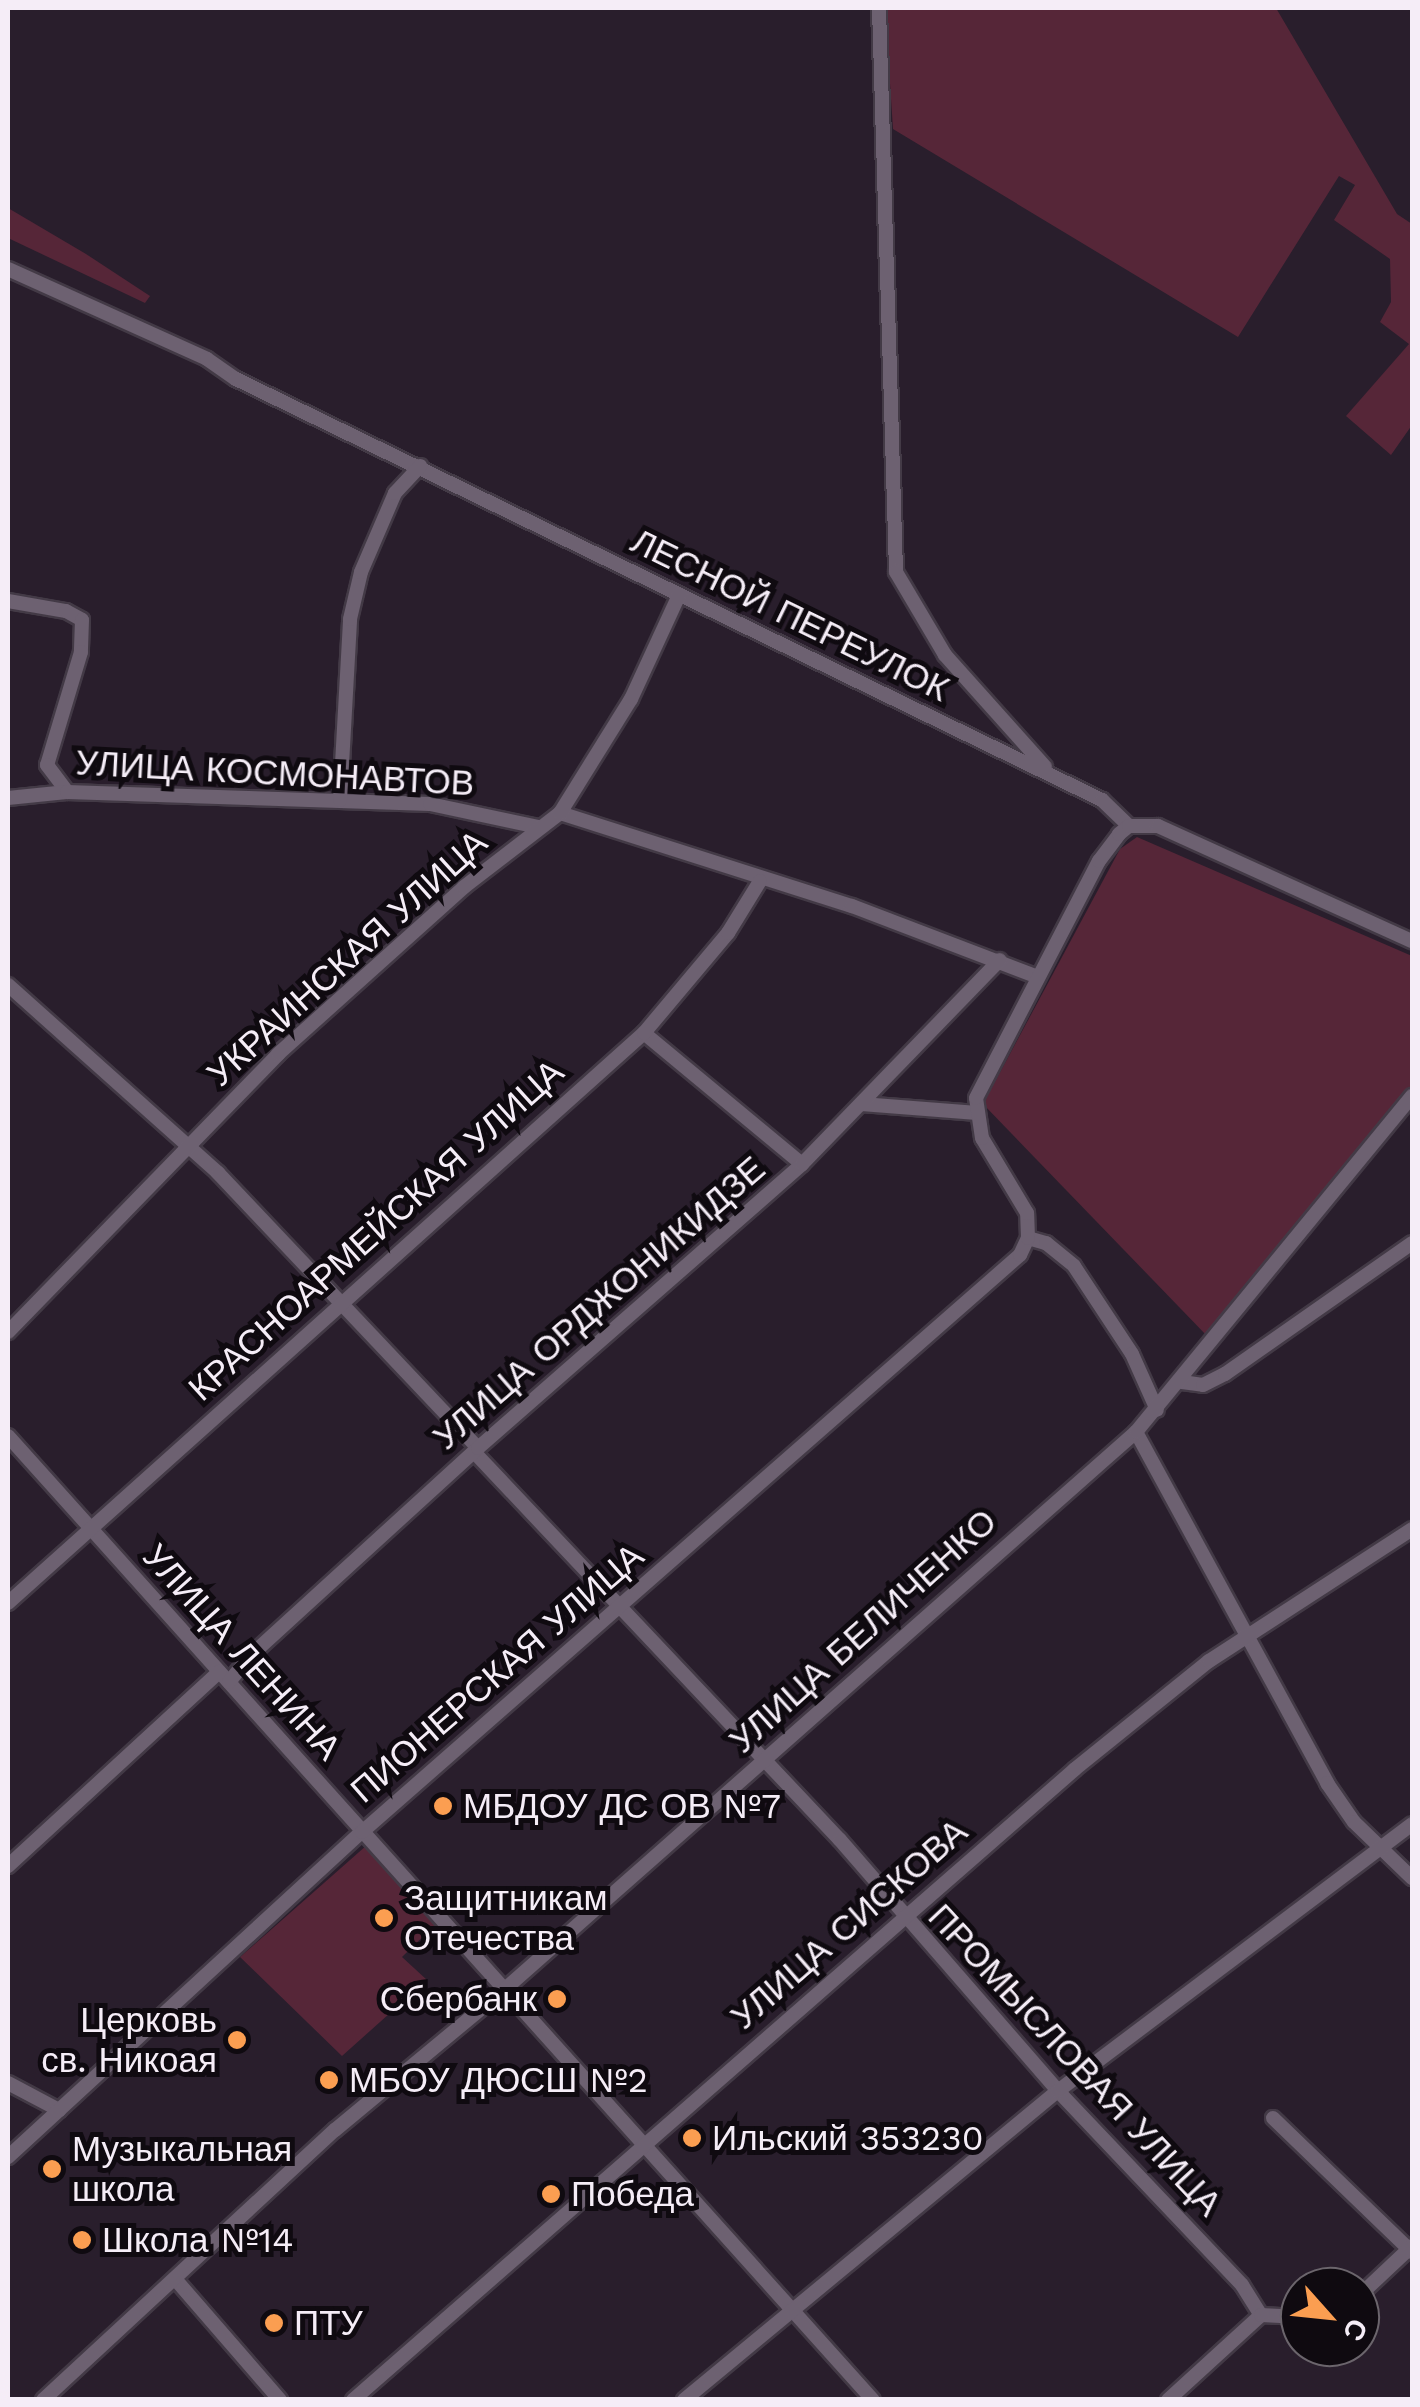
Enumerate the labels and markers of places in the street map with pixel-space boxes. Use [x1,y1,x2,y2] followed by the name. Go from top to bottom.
[463,1785,781,1827] place label: МБДОУ ДС ОВ №7
[432,1795,454,1817] marker: МБДОУ ДС ОВ №7
[404,1877,607,1959] place label: Защитникам Отечества
[373,1907,395,1929] marker: Защитникам Отечества
[380,1978,537,2020] place label: Сбербанк
[546,1988,568,2010] marker: Сбербанк
[41,1999,217,2081] place label: Церковь св. Никоая
[226,2029,248,2051] marker: Церковь св. Никоая
[349,2059,648,2101] place label: МБОУ ДЮСШ №2
[318,2069,340,2091] marker: МБОУ ДЮСШ №2
[712,2117,983,2159] place label: Ильский 353230
[681,2127,703,2149] marker: Ильский 353230
[72,2128,292,2210] place label: Музыкальная школа
[41,2158,63,2180] marker: Музыкальная школа
[571,2173,694,2215] place label: Победа
[540,2183,562,2205] marker: Победа
[102,2219,294,2261] place label: Школа №14
[71,2229,93,2251] marker: Школа №14
[294,2302,363,2344] place label: ПТУ
[263,2312,285,2334] marker: ПТУ

